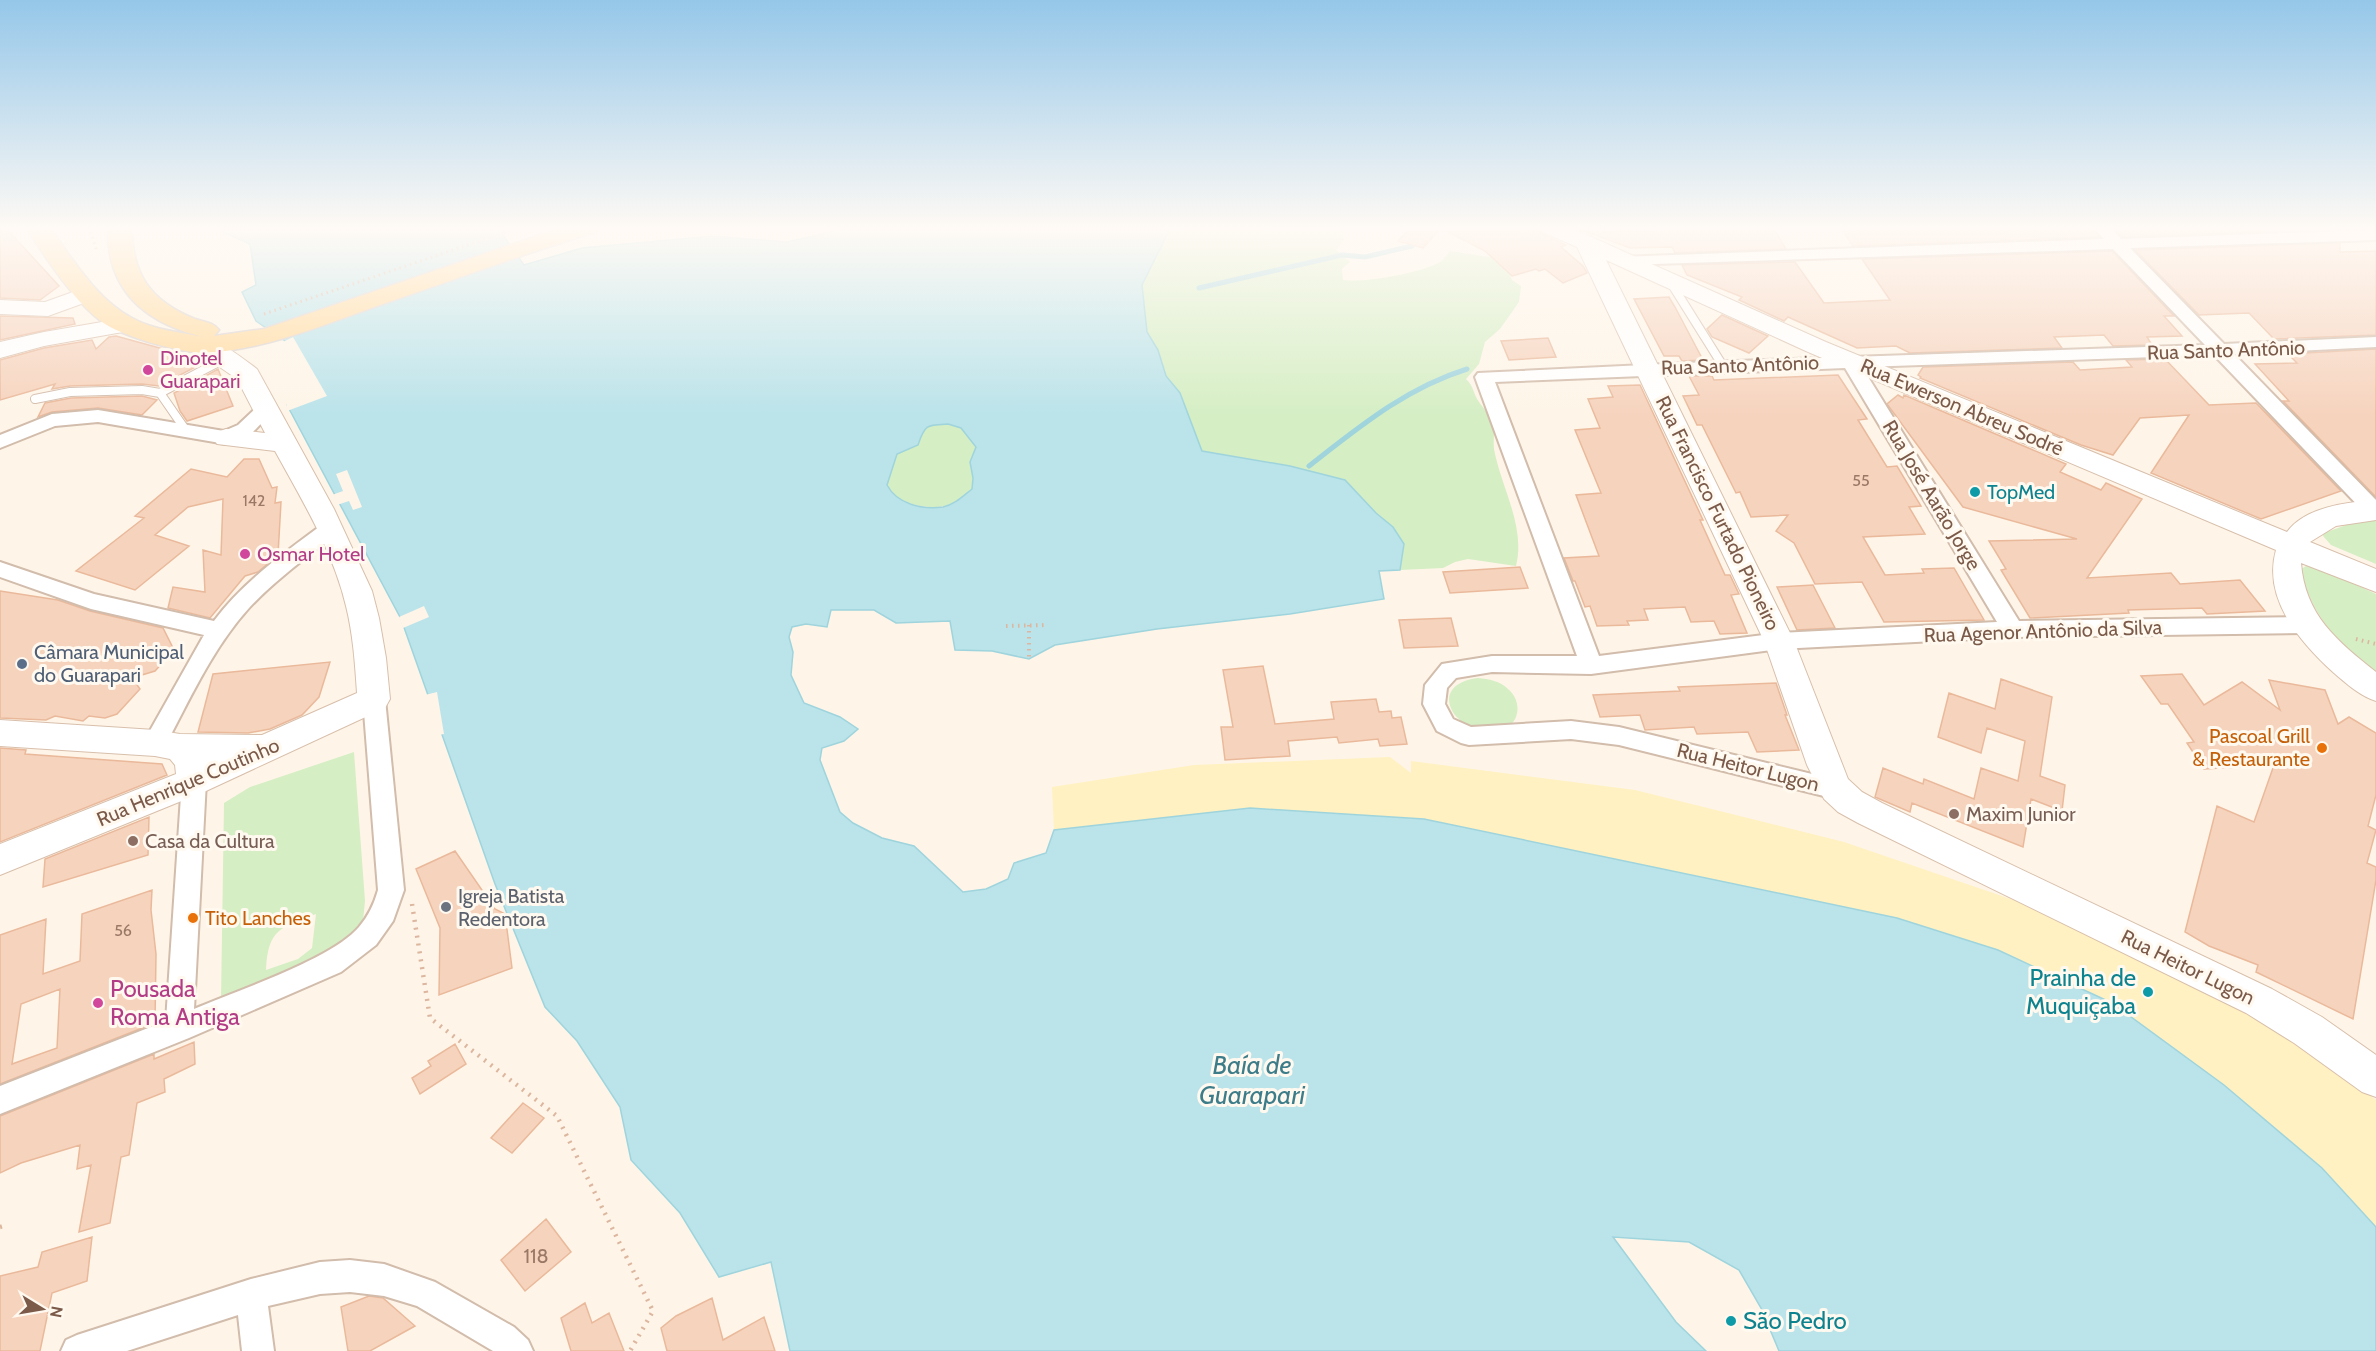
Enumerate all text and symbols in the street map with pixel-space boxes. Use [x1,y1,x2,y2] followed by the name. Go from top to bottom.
[2146,335,2306,365] street label: Rua Santo Antônio
[160,346,240,393] place label: Dinotel Guarapari
[1660,350,1820,380] street label: Rua Santo Antônio
[1857,353,2067,461] street label: Rua Ewerson Abreu Sodré
[141,363,155,377] marker: Dinotel Guarapari
[1651,392,1785,634] street label: Rua Francisco Furtado Pioneiro
[1878,416,1986,574] street label: Rua José Aarão Jorge
[1852,471,1870,490] house number: 55
[1987,480,2055,504] place label: TopMed
[1968,485,1982,499] marker: TopMed
[243,491,265,510] house number: 142
[257,542,365,566] place label: Osmar Hotel
[238,547,252,561] marker: Osmar Hotel
[1923,615,2163,647] street label: Rua Agenor Antônio da Silva
[34,640,184,687] place label: Câmara Municipal do Guarapari
[15,657,29,671] marker: Câmara Municipal do Guarapari
[2193,724,2310,771] place label: Pascoal Grill & Restaurante
[93,733,283,831] street label: Rua Henrique Coutinho
[1674,738,1822,796] street label: Rua Heitor Lugon
[2315,741,2329,755] marker: Pascoal Grill & Restaurante
[1966,802,2076,826] place label: Maxim Junior
[1947,807,1961,821] marker: Maxim Junior
[145,829,275,853] place label: Casa da Cultura
[126,834,140,848] marker: Casa da Cultura
[458,884,565,931] place label: Igreja Batista Redentora
[439,900,453,914] marker: Igreja Batista Redentora
[205,906,311,930] place label: Tito Lanches
[186,911,200,925] marker: Tito Lanches
[114,921,132,940] house number: 56
[2117,924,2259,1010] street label: Rua Heitor Lugon
[2026,963,2136,1020] place label: Prainha de Muquiçaba
[110,974,240,1031] place label: Pousada Roma Antiga
[2141,985,2155,999] marker: Prainha de Muquiçaba
[91,996,105,1010] marker: Pousada Roma Antiga
[1199,1049,1305,1111] water label: Baía de Guarapari
[523,1244,549,1268] house number: 118
[12,1279,72,1339] north arrow
[46,1304,67,1319] text: N
[1743,1306,1847,1335] place label: São Pedro
[1724,1314,1738,1328] marker: São Pedro

